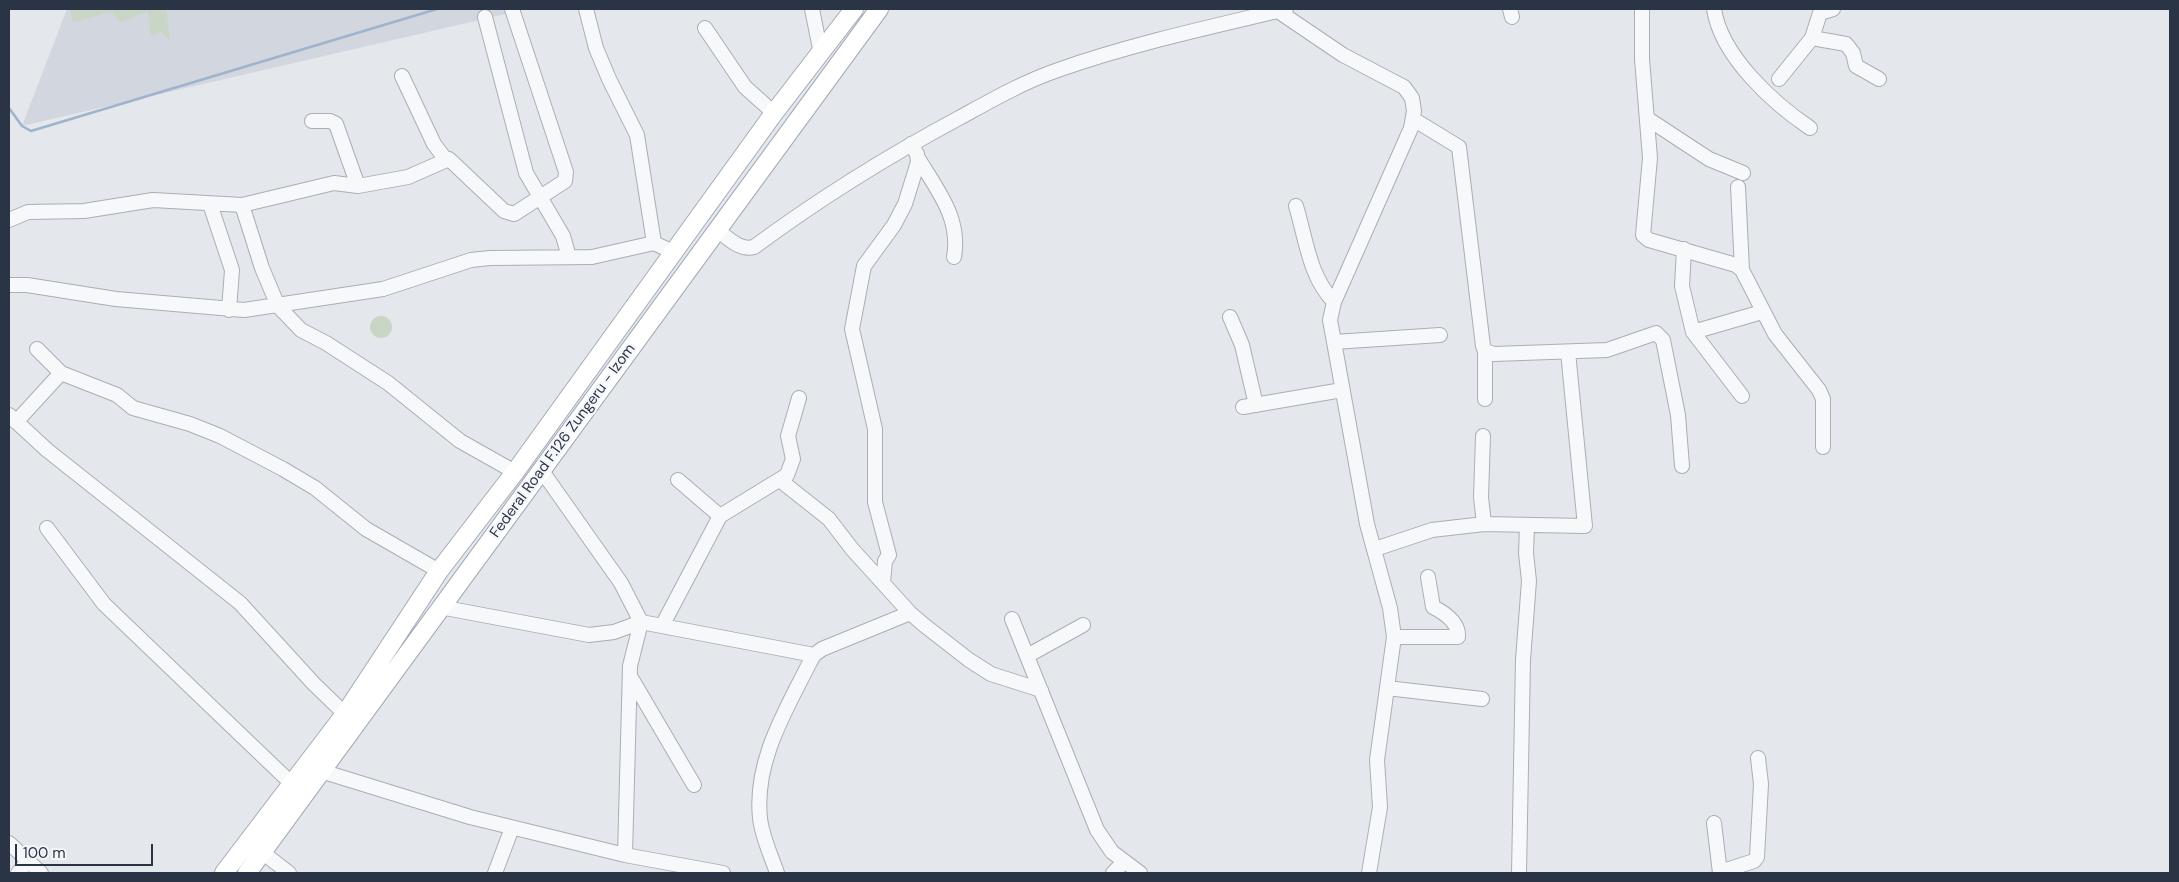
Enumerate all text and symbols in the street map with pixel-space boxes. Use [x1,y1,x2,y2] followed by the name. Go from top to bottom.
[487,340,639,542] street label: Federal Road F.126 Zungeru - Izom
[18,834,155,866] scale bar
[23,843,66,863] text: 100 m

